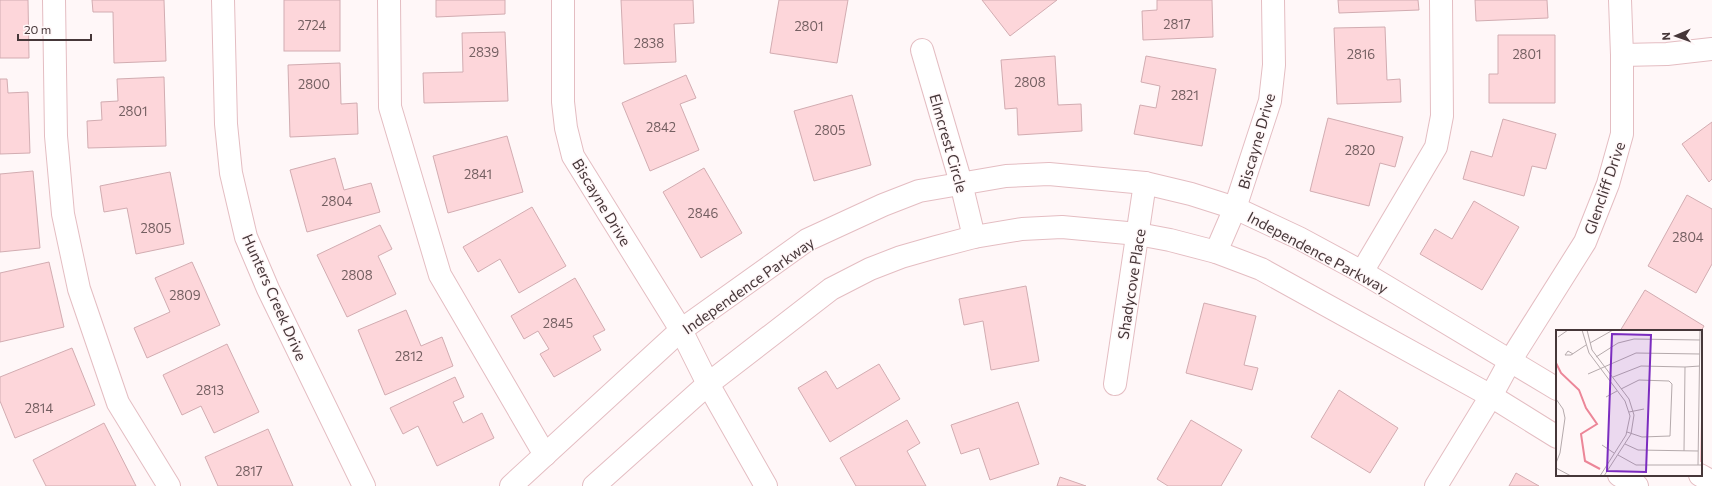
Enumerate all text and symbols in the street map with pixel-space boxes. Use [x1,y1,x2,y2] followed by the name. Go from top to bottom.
[18,16,91,42] scale bar
[1163,16,1191,32] house number: 2817
[1656,16,1696,56] north arrow
[298,17,327,33] house number: 2724
[794,18,824,34] house number: 2801
[24,22,51,36] text: 20 m
[1659,32,1672,41] text: N
[634,35,664,51] house number: 2838
[469,44,499,60] house number: 2839
[1347,46,1375,62] house number: 2816
[1512,46,1542,62] house number: 2801
[1014,74,1046,90] house number: 2808
[298,76,330,92] house number: 2800
[1171,87,1199,103] house number: 2821
[1234,91,1278,191] street label: Biscayne Drive
[926,92,972,194] street label: Elmcrest Circle
[118,103,148,119] house number: 2801
[646,119,676,135] house number: 2842
[814,122,846,138] house number: 2805
[1580,139,1628,237] street label: Glencliff Drive
[1345,142,1375,158] house number: 2820
[569,155,635,249] street label: Biscayne Drive
[464,166,492,182] house number: 2841
[321,193,353,209] house number: 2804
[688,205,718,221] house number: 2846
[1245,207,1392,297] street label: Independence Parkway
[140,220,172,236] house number: 2805
[1113,227,1149,341] street label: Shadycove Place
[1672,229,1704,245] house number: 2804
[239,231,311,363] street label: Hunters Creek Drive
[679,233,818,337] street label: Independence Parkway
[341,267,373,283] house number: 2808
[169,287,201,303] house number: 2809
[543,315,573,331] house number: 2845
[1556,330,1702,476] inset map
[395,348,423,364] house number: 2812
[196,382,224,398] house number: 2813
[25,400,53,416] house number: 2814
[235,463,263,479] house number: 2817

